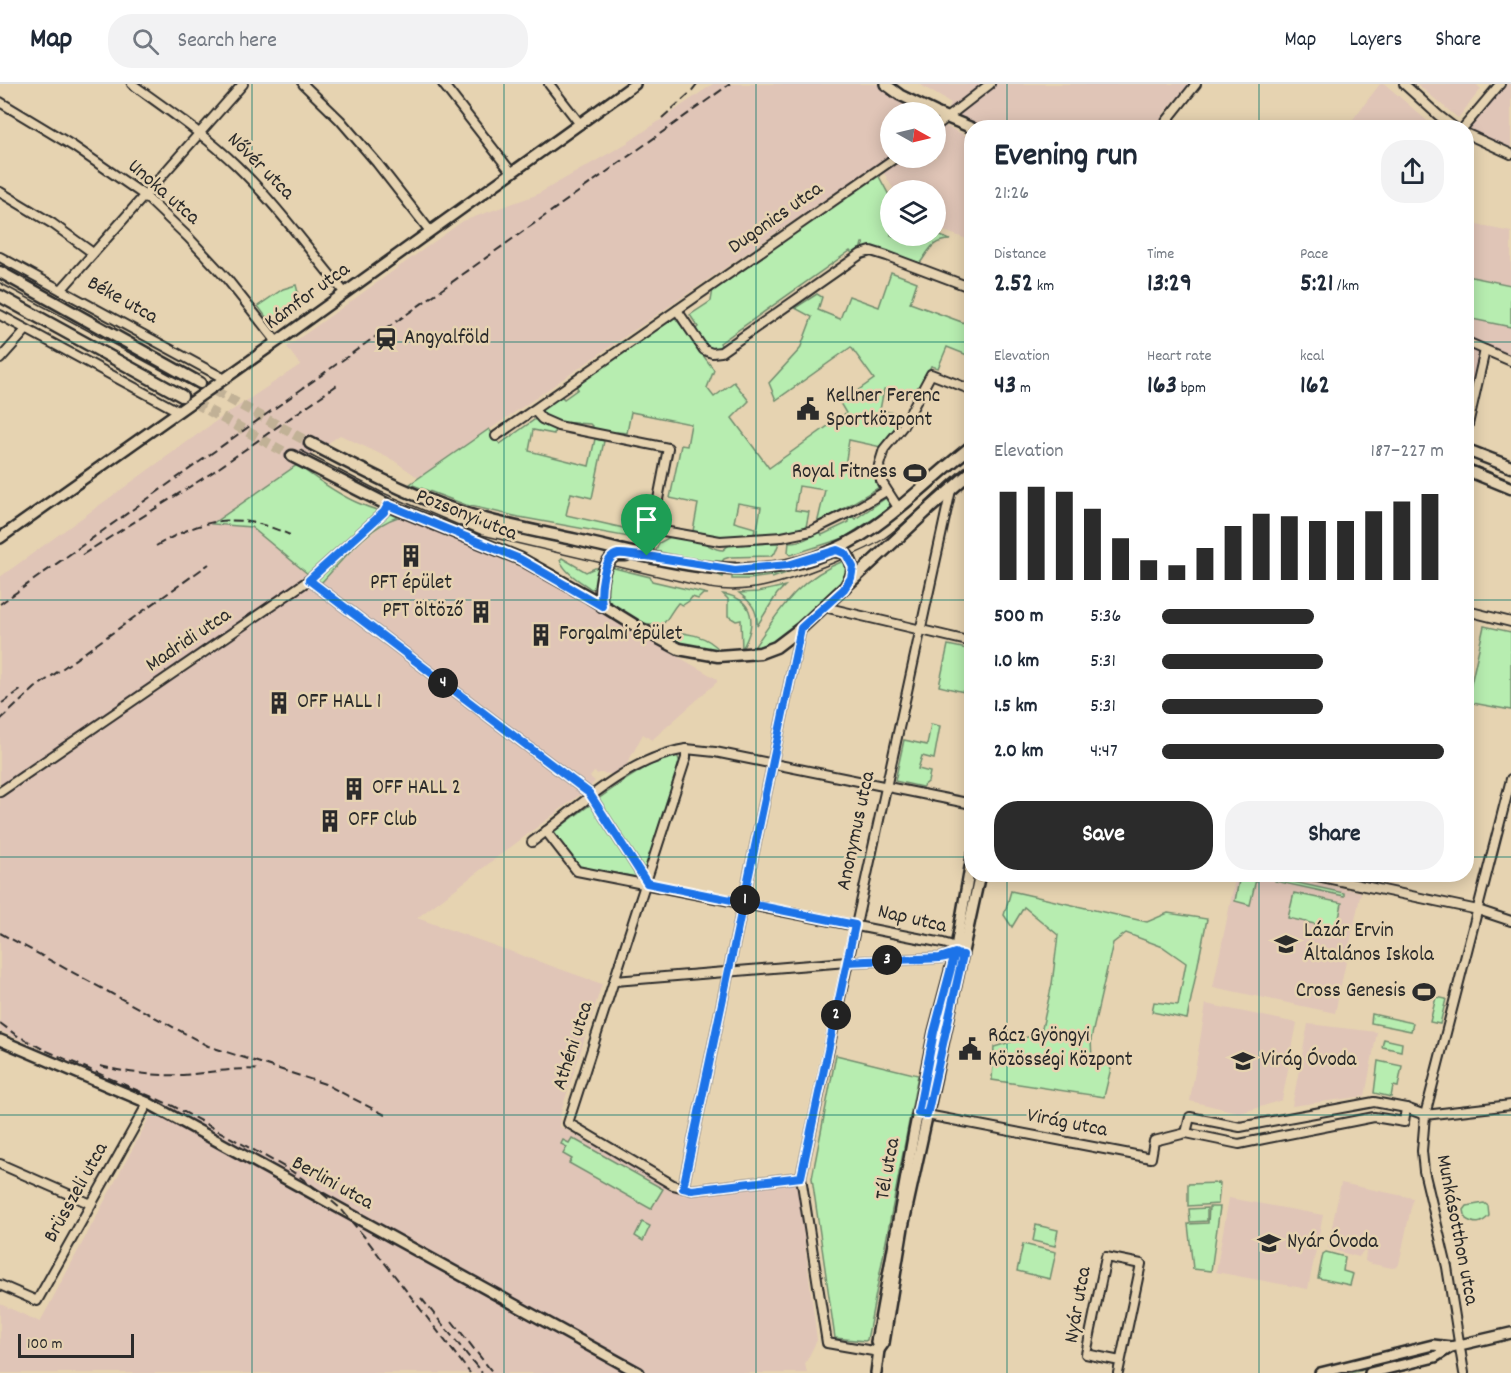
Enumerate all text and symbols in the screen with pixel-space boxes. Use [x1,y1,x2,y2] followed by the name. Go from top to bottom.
[108,14,528,68] search box
[30,21,72,61] text: Map
[129,25,162,58] icon: search
[177,26,277,57] text: Search here
[1285,26,1316,56] text: Map
[1349,26,1402,56] text: Layers
[1435,26,1481,56] text: Share
[880,102,946,168] north arrow
[880,102,946,246] map controls
[219,126,302,209] street label: Nővér utca
[994,134,1138,181] text: Evening run
[1381,140,1444,203] button: share
[120,153,207,234] street label: Unoka utca
[723,175,830,263] street label: Dugonics utca
[880,180,946,246] button: layers
[994,180,1029,208] text: 21:26
[994,243,1046,266] text: Distance
[1147,243,1174,266] text: Time
[1300,243,1328,266] text: Pace
[259,255,358,338] street label: Kámfor utca
[994,266,1033,303] text: 2.52
[1147,266,1192,303] text: 13:29
[1300,266,1333,303] text: 5:21
[81,269,164,333] street label: Béke utca
[1033,275,1054,298] text: km
[1333,275,1359,298] text: /km
[404,324,489,354] place label: Angyalföld
[373,326,399,352] station icon: Angyalföld
[994,345,1050,368] text: Elevation
[1147,345,1212,368] text: Heart rate
[1300,345,1324,368] text: kcal
[994,368,1016,405] text: 43
[1147,368,1177,405] text: 163
[1300,368,1330,405] text: 162
[1016,377,1031,400] text: m
[1177,377,1206,400] text: bpm
[826,382,940,436] place label: Kellner Ferenc Sportközpont
[795,396,821,422] public building icon: Kellner Ferenc Sportközpont
[994,438,1064,466] text: Elevation
[1371,438,1444,466] text: 187–227 m
[792,458,897,488] place label: Royal Fitness
[902,460,928,486] sports icon: Royal Fitness
[411,482,522,550] street label: Pozsonyi utca
[621,494,672,556] pin
[630,503,663,536] icon: arrive
[398,543,424,569] building icon: PFT épület
[370,569,452,599] place label: PFT épület
[382,597,464,627] place label: PFT öltöző
[468,599,494,625] building icon: PFT öltöző
[140,601,239,681] street label: Madridi utca
[994,603,1043,631] text: 500 m
[1090,603,1121,631] text: 5:36
[559,620,683,650] place label: Forgalmi épület
[528,622,554,648] building icon: Forgalmi épület
[994,648,1039,676] text: 1.0 km
[1090,648,1116,676] text: 5:31
[428,668,458,698] pin: 4
[440,671,446,694] text: 4
[297,688,381,718] place label: OFF HALL 1
[266,690,292,716] building icon: OFF HALL 1
[994,693,1037,721] text: 1.5 km
[1090,693,1116,721] text: 5:31
[994,738,1043,766] text: 2.0 km
[1090,738,1118,766] text: 4:47
[830,768,884,893] street label: Anonymus utca
[372,774,461,804] place label: OFF HALL 2
[341,776,367,802] building icon: OFF HALL 2
[994,801,1213,870] button: Save
[1225,801,1444,870] button: Share
[348,806,417,836] place label: OFF Club
[317,808,343,834] building icon: OFF Club
[730,885,760,915] pin: 1
[743,888,747,911] text: 1
[875,898,950,943] street label: Nap utca
[1304,917,1435,971] place label: Lázár Ervin Általános Iskola
[1273,931,1299,957] school or university icon: Lázár Ervin Általános Iskola
[872,945,902,975] pin: 3
[883,948,891,971] text: 3
[1296,977,1406,1007] place label: Cross Genesis
[1411,979,1437,1005] sports icon: Cross Genesis
[546,997,603,1094] street label: Athéni utca
[821,1000,851,1030] pin: 2
[833,1003,840,1026] text: 2
[988,1022,1133,1076] place label: Rácz Gyöngyi Közösségi Központ
[957,1036,983,1062] public building icon: Rácz Gyöngyi Közösségi Központ
[1261,1046,1358,1076] place label: Virág Óvoda
[1230,1048,1256,1074] school or university icon: Virág Óvoda
[1024,1102,1111,1147] street label: Virág utca
[869,1135,909,1202] street label: Tél utca
[37,1136,117,1249] street label: Brüsszeli utca
[286,1149,379,1219] street label: Berlini utca
[1427,1152,1485,1309] street label: Munkásotthon utca
[1287,1228,1379,1258] place label: Nyár Óvoda
[1256,1230,1282,1256] school or university icon: Nyár Óvoda
[1058,1263,1101,1346] street label: Nyár utca
[18,1331,134,1358] scale bar
[27,1333,63,1356] text: 100 m

